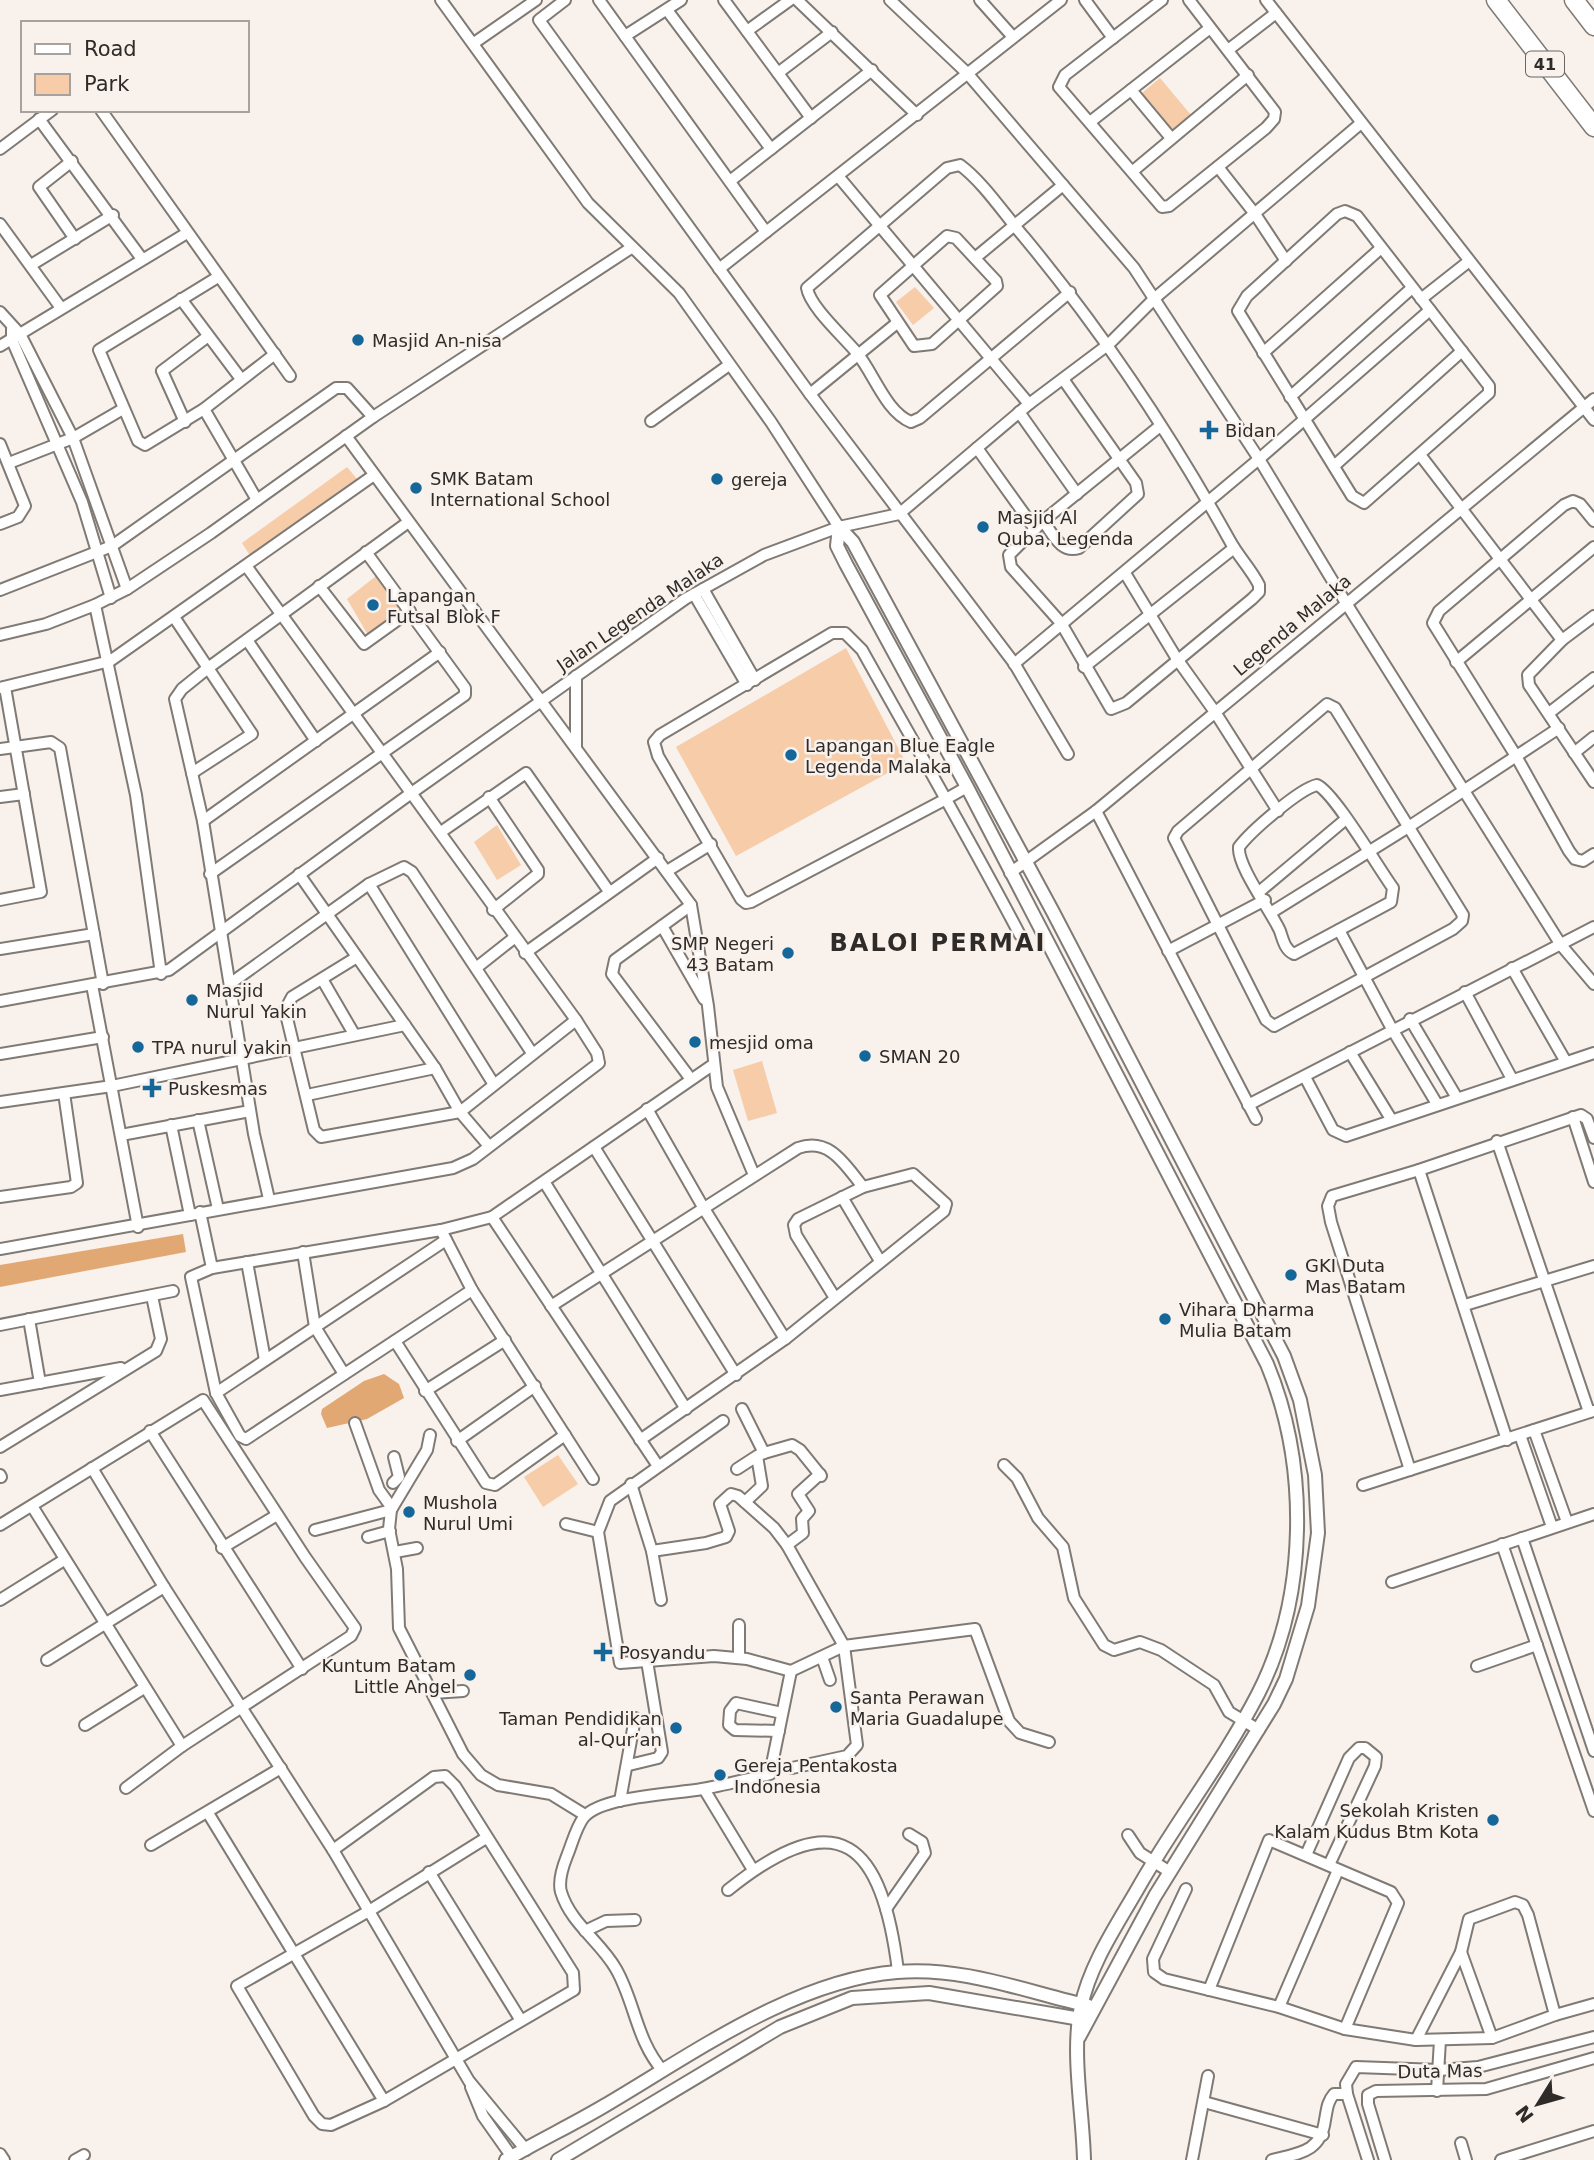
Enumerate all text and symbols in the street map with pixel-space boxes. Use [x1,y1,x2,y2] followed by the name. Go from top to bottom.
[21,21,248,112] legend
[84,37,137,61] text: Road
[1526,52,1564,76] road number: 41
[84,72,130,96] text: Park
[372,330,502,351] place label: Masjid An-nisa
[350,332,366,348] marker: Masjid An-nisa
[1199,420,1219,440] marker: Bidan
[1225,420,1276,441] place label: Bidan
[430,468,610,510] place label: SMK Batam International School
[731,469,788,490] place label: gereja
[709,471,725,487] marker: gereja
[408,480,424,496] marker: SMK Batam International School
[997,507,1134,549] place label: Masjid Al Quba, Legenda
[975,519,991,535] marker: Masjid Al Quba, Legenda
[552,548,727,676] street label: Jalan Legenda Malaka
[1229,570,1355,680] street label: Legenda Malaka
[387,585,501,627] place label: Lapangan Futsal Blok F
[365,597,381,613] marker: Lapangan Futsal Blok F
[805,735,995,777] place label: Lapangan Blue Eagle Legenda Malaka
[783,747,799,763] marker: Lapangan Blue Eagle Legenda Malaka
[830,929,1046,957] district label: BALOI PERMAI
[671,933,774,975] place label: SMP Negeri 43 Batam
[780,945,796,961] marker: SMP Negeri 43 Batam
[206,980,307,1022] place label: Masjid Nurul Yakin
[184,992,200,1008] marker: Masjid Nurul Yakin
[709,1032,814,1053] place label: mesjid oma
[687,1034,703,1050] marker: mesjid oma
[151,1037,292,1058] place label: TPA nurul yakin
[130,1039,146,1055] marker: TPA nurul yakin
[879,1046,960,1067] place label: SMAN 20
[857,1048,873,1064] marker: SMAN 20
[142,1078,162,1098] marker: Puskesmas
[168,1078,268,1099] place label: Puskesmas
[1305,1255,1406,1297] place label: GKI Duta Mas Batam
[1283,1267,1299,1283] marker: GKI Duta Mas Batam
[1179,1299,1314,1341] place label: Vihara Dharma Mulia Batam
[1157,1311,1173,1327] marker: Vihara Dharma Mulia Batam
[423,1492,513,1534] place label: Mushola Nurul Umi
[401,1504,417,1520] marker: Mushola Nurul Umi
[593,1642,613,1662] marker: Posyandu
[619,1642,706,1663] place label: Posyandu
[322,1655,456,1697] place label: Kuntum Batam Little Angel
[462,1667,478,1683] marker: Kuntum Batam Little Angel
[850,1687,1003,1729] place label: Santa Perawan Maria Guadalupe
[828,1699,844,1715] marker: Santa Perawan Maria Guadalupe
[498,1708,662,1750] place label: Taman Pendidikan al-Qur’an
[668,1720,684,1736] marker: Taman Pendidikan al-Qur’an
[734,1755,898,1797] place label: Gereja Pentakosta Indonesia
[712,1767,728,1783] marker: Gereja Pentakosta Indonesia
[1274,1800,1479,1842] place label: Sekolah Kristen Kalam Kudus Btm Kota
[1485,1812,1501,1828] marker: Sekolah Kristen Kalam Kudus Btm Kota
[1397,2060,1483,2082] street label: Duta Mas
[1503,2069,1573,2139] north arrow
[1511,2101,1538,2127] text: N

